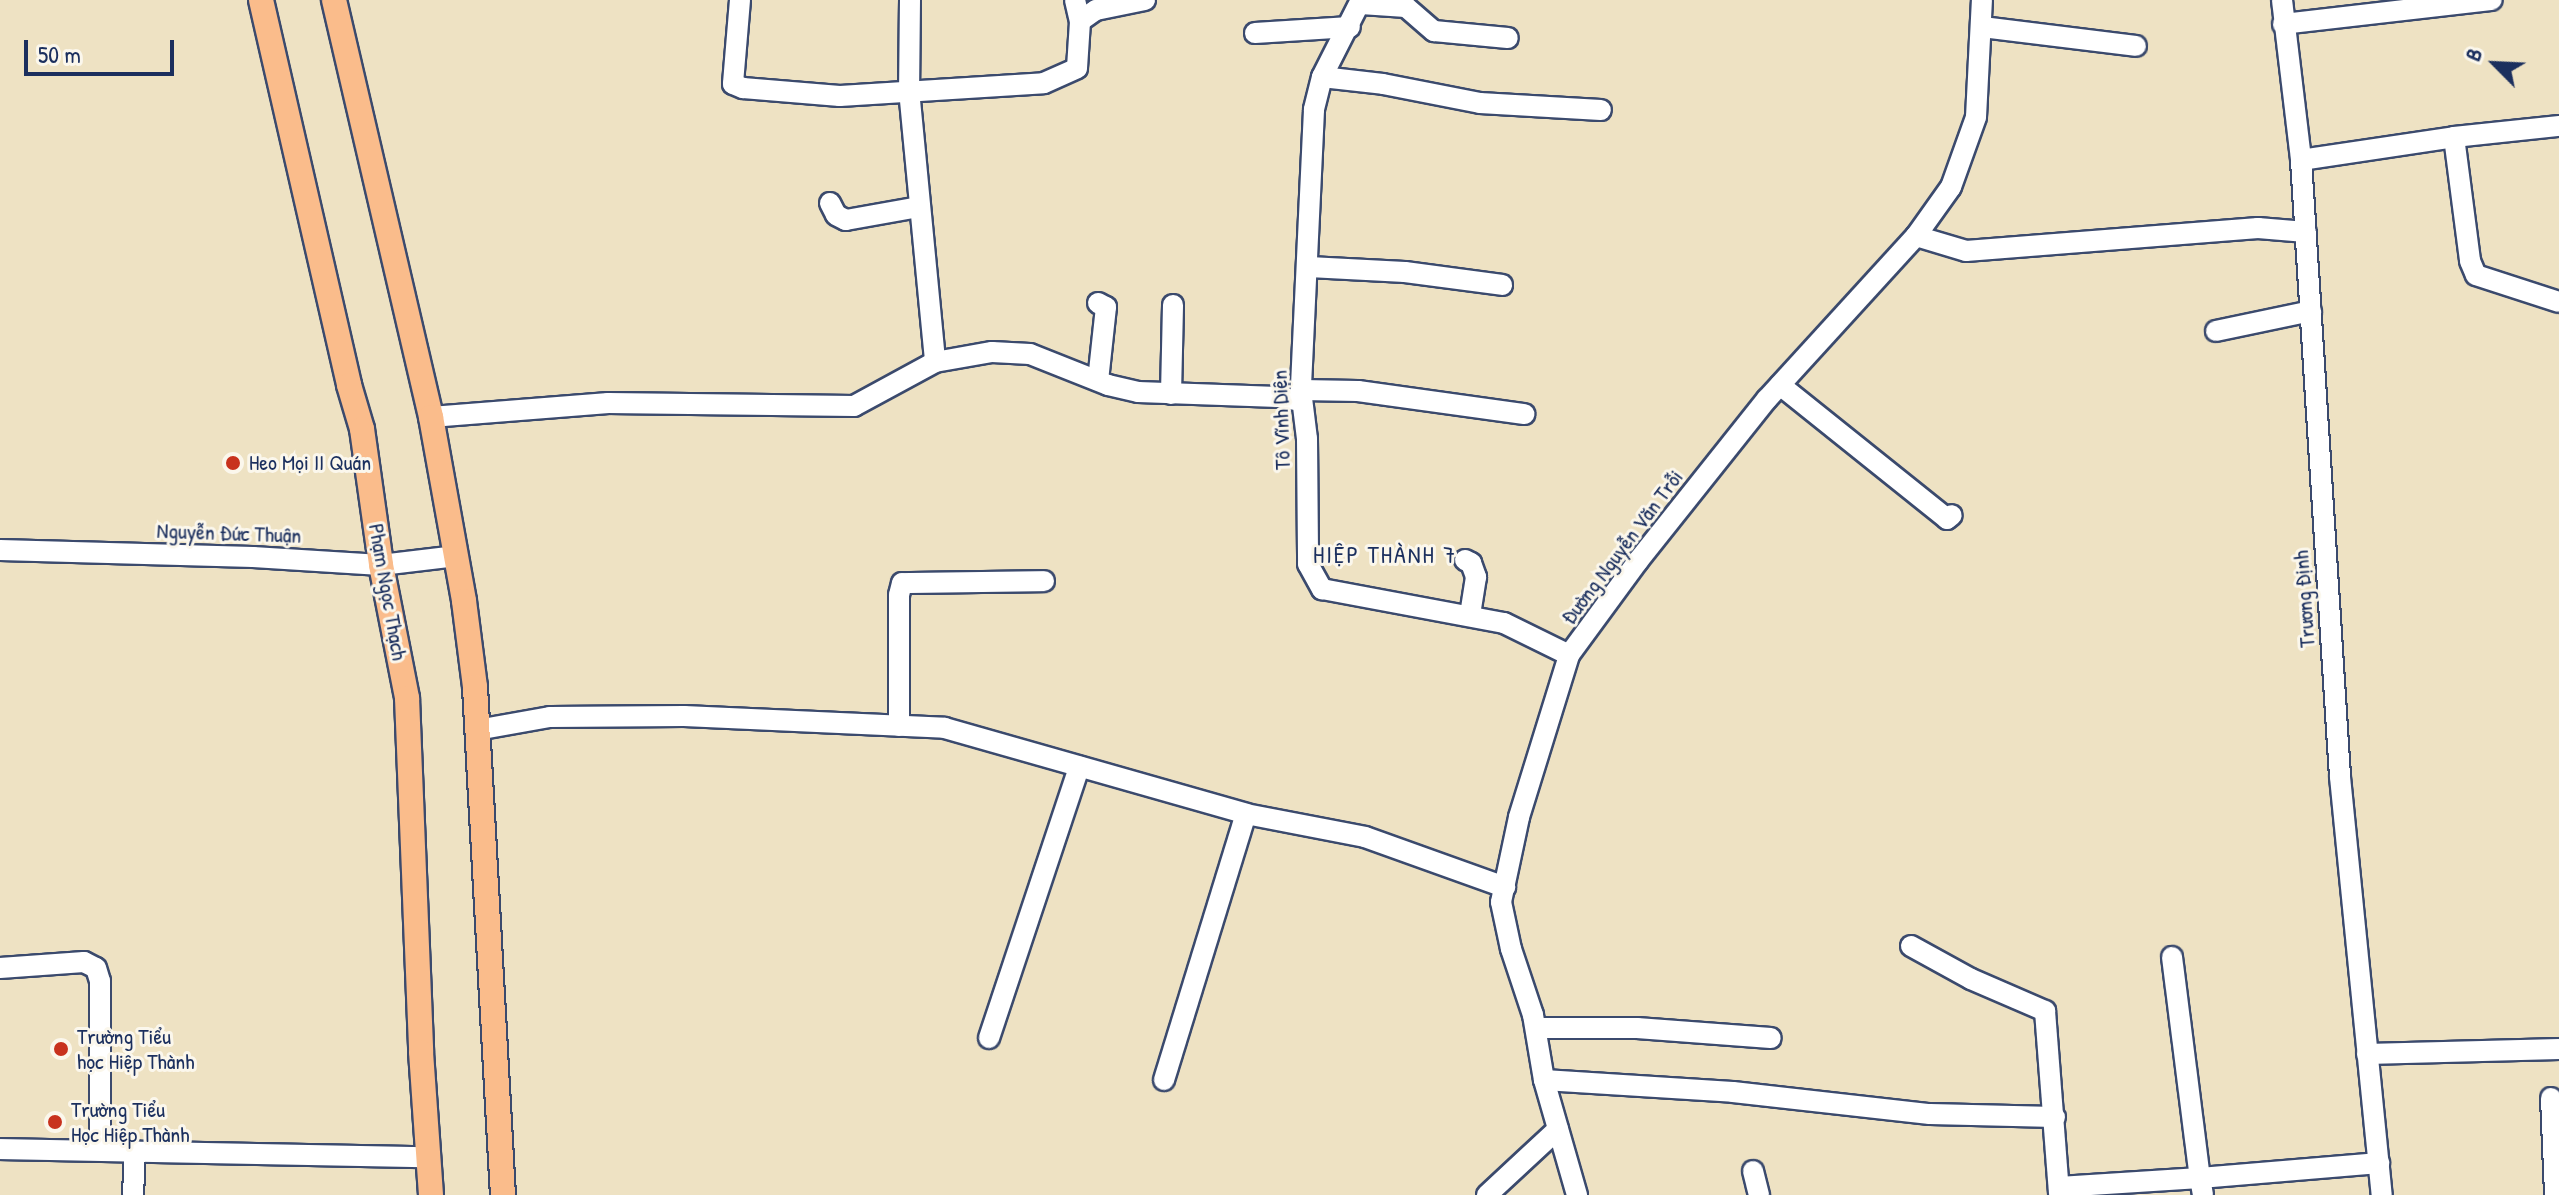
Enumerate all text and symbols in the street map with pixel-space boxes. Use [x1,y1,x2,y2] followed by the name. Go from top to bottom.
[28,24,178,74] scale bar
[2455,24,2535,104] north arrow
[38,38,81,70] text: 50 m
[2457,43,2489,65] text: B
[1266,370,1296,470] street label: Tô Vĩnh Diện
[249,450,371,476] place label: Heo Mọi II Quán
[224,454,242,472] marker: Heo Mọi II Quán
[1555,465,1689,629] street label: Đường Nguyễn Văn Trỗi
[156,517,302,549] street label: Nguyễn Đức Thuận
[363,522,413,662] street label: Phạm Ngọc Thạch
[1313,541,1457,569] district label: HIỆP THÀNH 7
[2287,549,2321,649] street label: Trương Định
[77,1023,195,1074] place label: Trường Tiểu học Hiệp Thành
[52,1040,70,1058] marker: Trường Tiểu học Hiệp Thành
[71,1096,190,1148] place label: Trường Tiểu Học Hiệp Thành
[46,1113,64,1131] marker: Trường Tiểu Học Hiệp Thành

